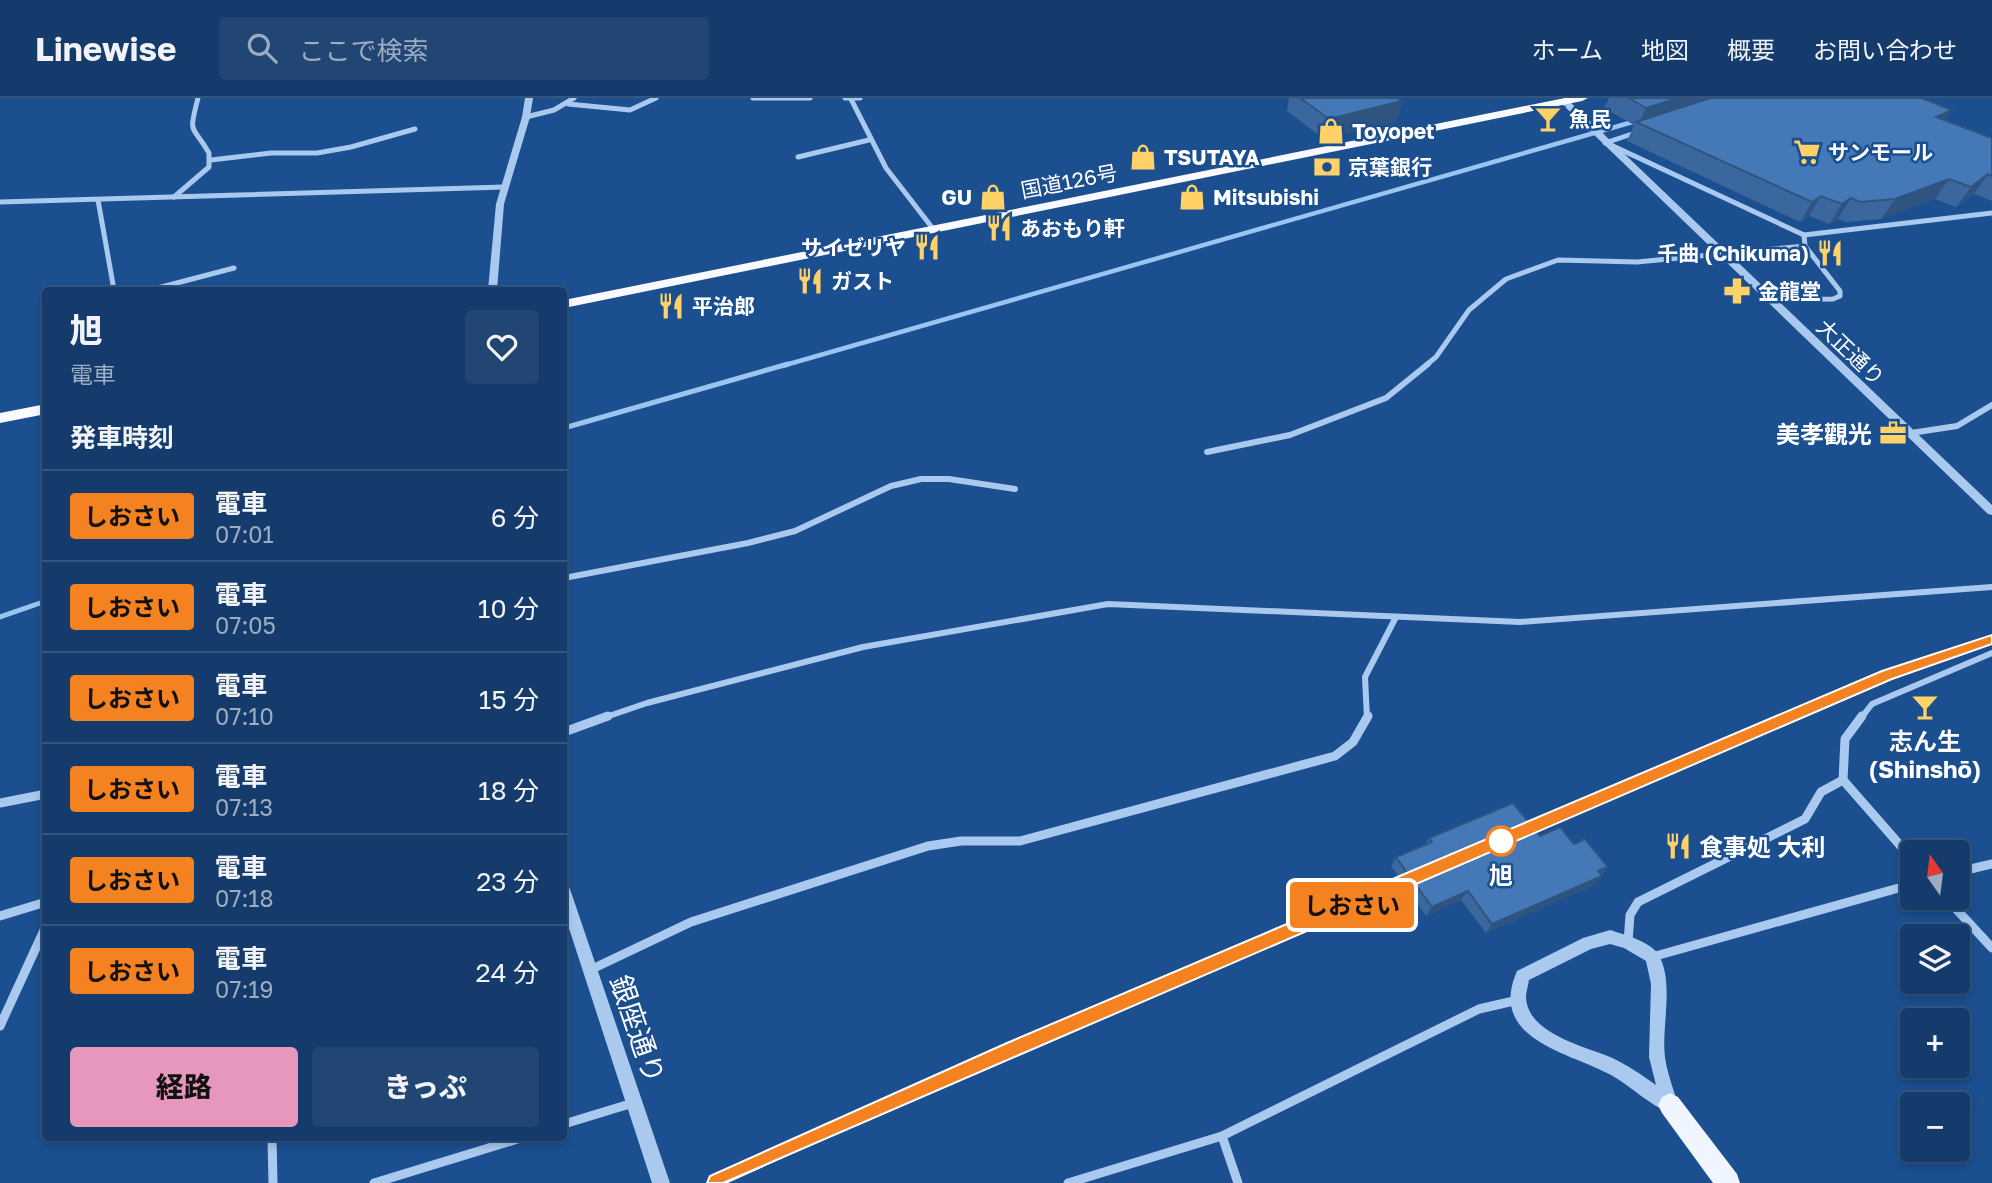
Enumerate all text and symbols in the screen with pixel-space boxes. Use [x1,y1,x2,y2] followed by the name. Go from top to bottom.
[219,17,709,80] search box
[35,29,177,68] text: Linewise
[243,29,281,67] icon: search
[299,35,429,66] text: ここで検索
[1532,35,1603,64] text: ホーム
[1641,35,1689,64] text: 地図
[1727,35,1775,64] text: 概要
[1813,35,1957,64] text: お問い合わせ
[1533,104,1563,134] bar icon: 魚民
[1569,106,1611,132] place label: 魚民
[1316,116,1346,146] shop icon: Toyopet
[1352,118,1435,144] place label: Toyopet
[1792,137,1822,167] supermarket icon: サンモール
[1828,139,1933,165] place label: サンモール
[1128,142,1158,172] shop icon: TSUTAYA
[1164,144,1260,170] place label: TSUTAYA
[1312,152,1342,182] bank icon: 京葉銀行
[1348,154,1432,180] place label: 京葉銀行
[1018,159,1120,203] street label: 国道126号
[978,182,1008,212] shop icon: GU
[1177,182,1207,212] shop icon: Mitsubishi
[941,184,972,210] place label: GU
[1213,184,1319,210] place label: Mitsubishi
[984,213,1014,243] restaurant icon: あおもり軒
[1020,215,1125,241] place label: あおもり軒
[912,232,942,262] restaurant icon: サイゼリヤ
[801,234,906,260] place label: サイゼリヤ
[1815,238,1845,268] restaurant icon: 千曲 (Chikuma)
[1657,240,1809,266] place label: 千曲 (Chikuma)
[795,266,825,296] restaurant icon: ガスト
[831,268,894,294] place label: ガスト
[1722,276,1752,306] pharmacy icon: 金龍堂
[1758,278,1821,304] place label: 金龍堂
[656,291,686,321] restaurant icon: 平治郎
[692,293,755,319] place label: 平治郎
[70,310,103,349] text: 旭
[465,310,539,384] button: heart
[1812,313,1890,391] street label: 大正通り
[70,360,116,388] text: 電車
[1878,418,1908,448] office icon: 美孝觀光
[1776,419,1872,448] place label: 美孝觀光
[70,422,174,453] text: 発車時刻
[215,488,267,519] text: 電車
[84,501,180,530] text: しおさい
[491,502,539,533] text: 6 分
[215,520,274,548] text: 07:01
[215,579,267,610] text: 電車
[84,592,180,621] text: しおさい
[478,593,539,624] text: 10 分
[215,611,276,639] text: 07:05
[215,670,267,701] text: 電車
[84,683,180,712] text: しおさい
[479,684,539,715] text: 15 分
[1910,692,1940,722] bar icon: 志ん生 (Shinshō)
[215,702,274,730] text: 07:10
[1869,726,1981,783] place label: 志ん生 (Shinshō)
[215,761,267,792] text: 電車
[84,774,180,803] text: しおさい
[478,775,539,806] text: 18 分
[215,793,273,821] text: 07:13
[1486,826,1516,856] marker: 旭
[1663,831,1693,861] restaurant icon: 食事処 大利
[1699,832,1825,861] place label: 食事処 大利
[1900,840,1970,910] north arrow
[1900,840,1970,1162] map controls
[215,852,267,883] text: 電車
[1489,860,1513,889] place label: 旭
[84,865,180,894] text: しおさい
[476,866,539,897] text: 23 分
[1303,882,1401,928] line badge: しおさい
[215,884,274,912] text: 07:18
[1304,890,1400,919] text: しおさい
[1900,924,1970,994] button: layers
[215,943,267,974] text: 電車
[84,956,180,985] text: しおさい
[476,957,539,988] text: 24 分
[604,971,672,1087] street label: 銀座通り
[215,975,273,1003] text: 07:19
[1900,1008,1970,1078] button: +
[70,1047,298,1127] button: 経路
[312,1047,539,1127] button: きっぷ
[1900,1092,1970,1162] button: −

